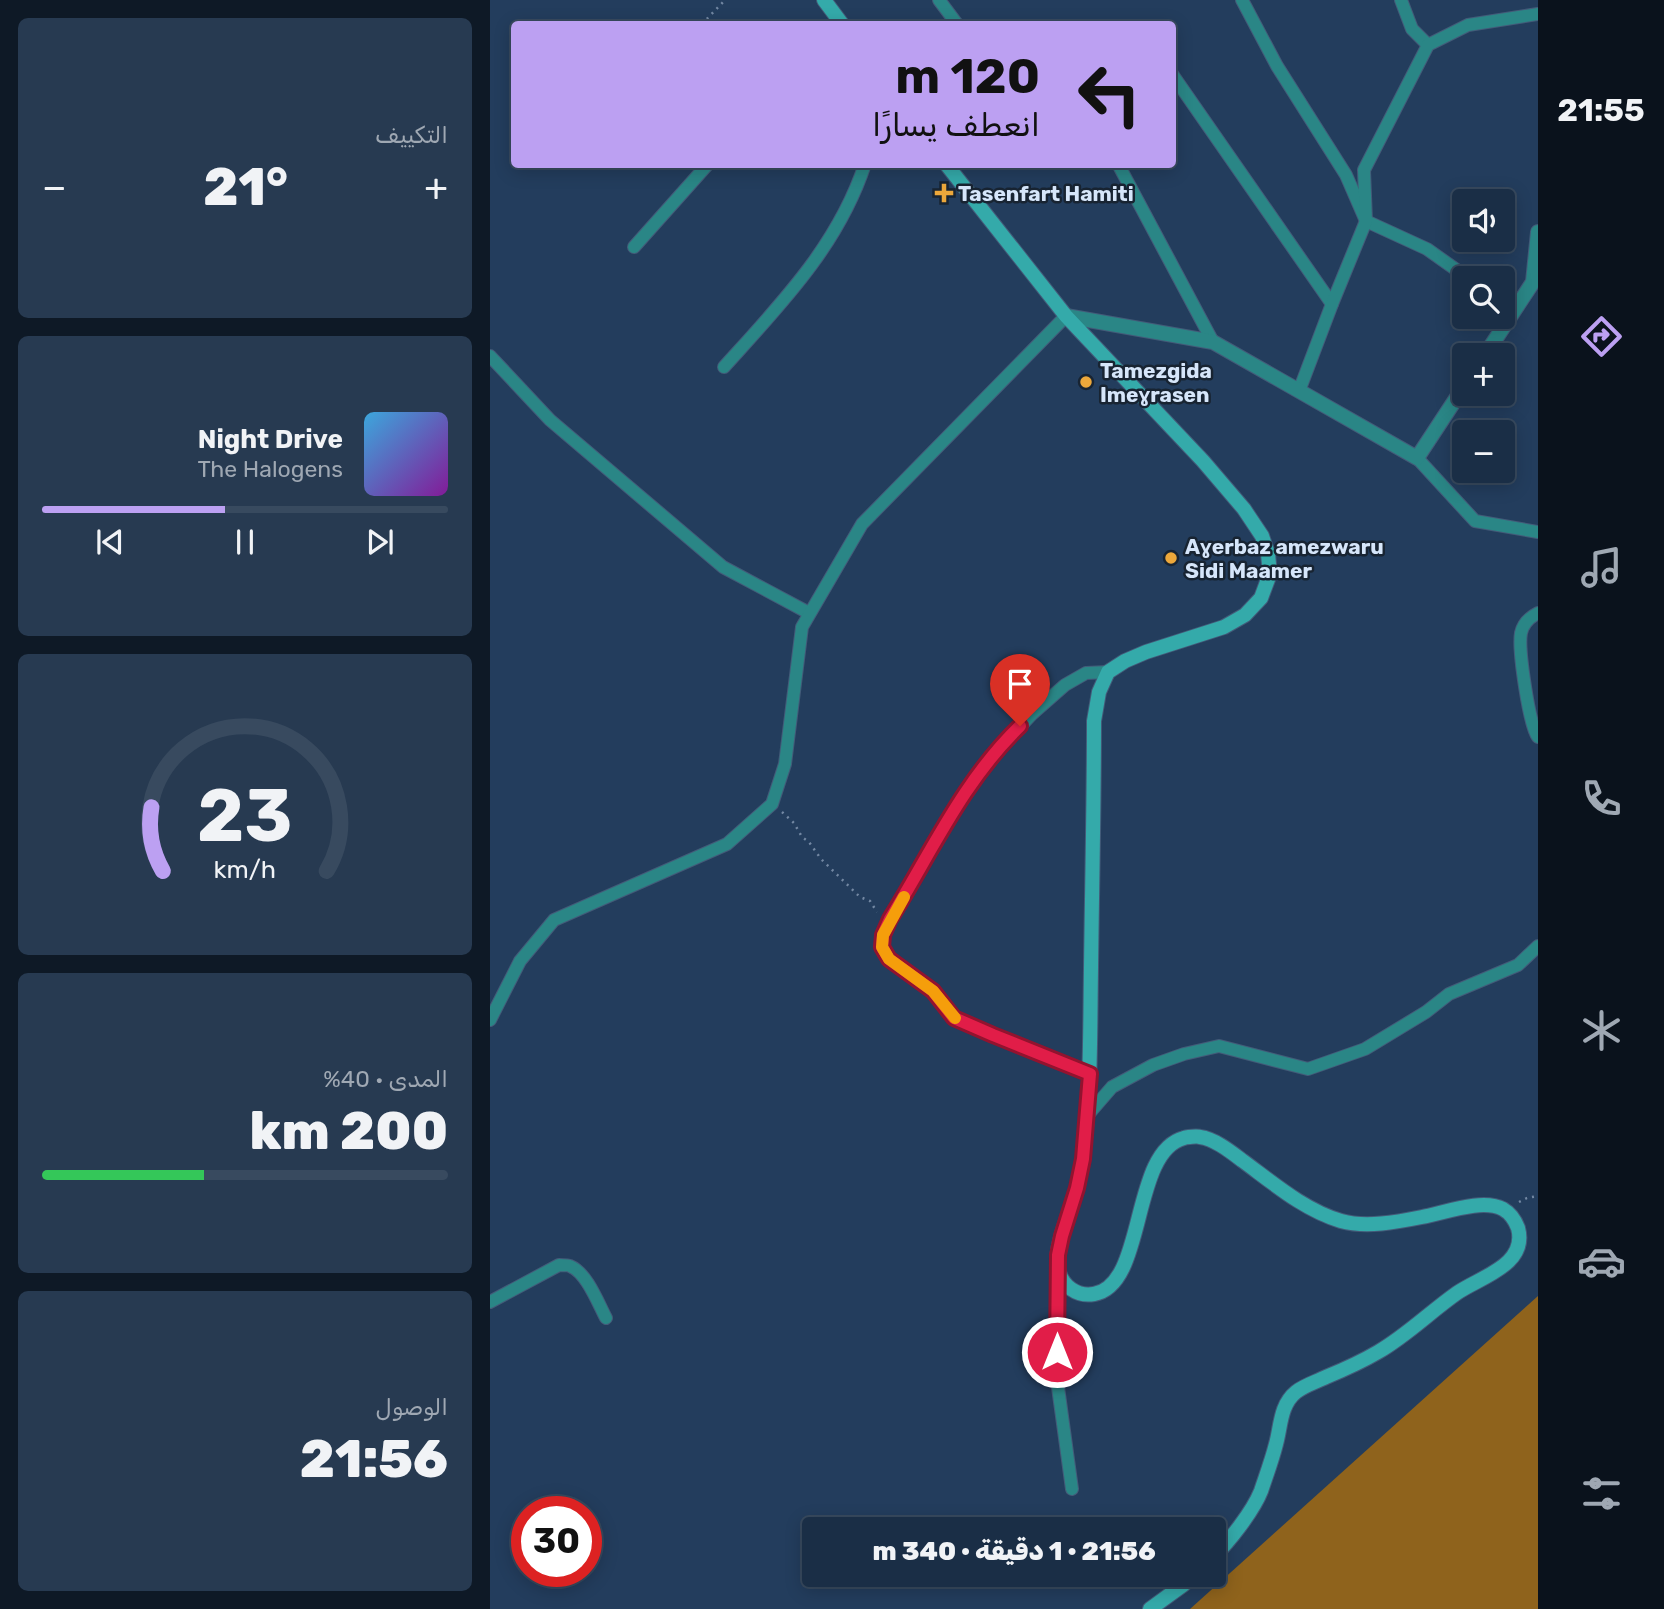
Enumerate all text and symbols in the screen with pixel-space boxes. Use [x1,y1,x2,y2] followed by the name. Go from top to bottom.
[895,47,1040,105] text: 120 m
[1064,49,1155,140] icon: left
[1557,91,1645,129] text: 21:55
[872,106,1040,144] text: انعطف يسارًا
[375,121,448,149] text: التكييف
[203,156,288,218] text: 21°
[42,164,67,210] text: −
[424,164,448,210] text: +
[958,181,1134,206] place label: Tasenfart Hamiti
[936,185,952,201] marker: Tasenfart Hamiti
[1452,189,1515,483] map controls
[1452,189,1515,252] button: sound
[1452,266,1515,329] button: search
[1577,312,1626,361] icon: directions
[1452,343,1515,406] button: +
[1100,358,1212,407] place label: Tamezgida Imeɣrasen
[1078,374,1094,390] marker: Tamezgida Imeɣrasen
[1452,420,1515,483] button: −
[198,424,343,455] text: Night Drive
[197,455,343,483] text: The Halogens
[91,523,129,561] icon: previous
[226,523,264,561] icon: pause
[361,523,399,561] icon: next
[1185,534,1384,583] place label: Aɣerbaz amezwaru Sidi Maamer
[1577,543,1626,592] icon: music
[1163,550,1179,566] marker: Aɣerbaz amezwaru Sidi Maamer
[990,654,1050,726] pin
[1001,665,1039,703] icon: arrive
[197,773,293,859] text: 23
[1577,774,1626,823] icon: phone
[214,854,276,883] text: km/h
[1577,1006,1626,1055] icon: climate
[323,1065,448,1093] text: المدى · 40%
[250,1100,448,1162] text: 200 km
[1577,1237,1626,1286] icon: car
[1020,1315,1094,1389] position arrow
[376,1393,448,1421] text: الوصول
[300,1428,448,1490] text: 21:56
[1577,1469,1626,1518] icon: filters
[511,1496,602,1587] speed limit sign: 30
[872,1536,1156,1567] text: 21:56 · 1 دقيقة · 340 m

